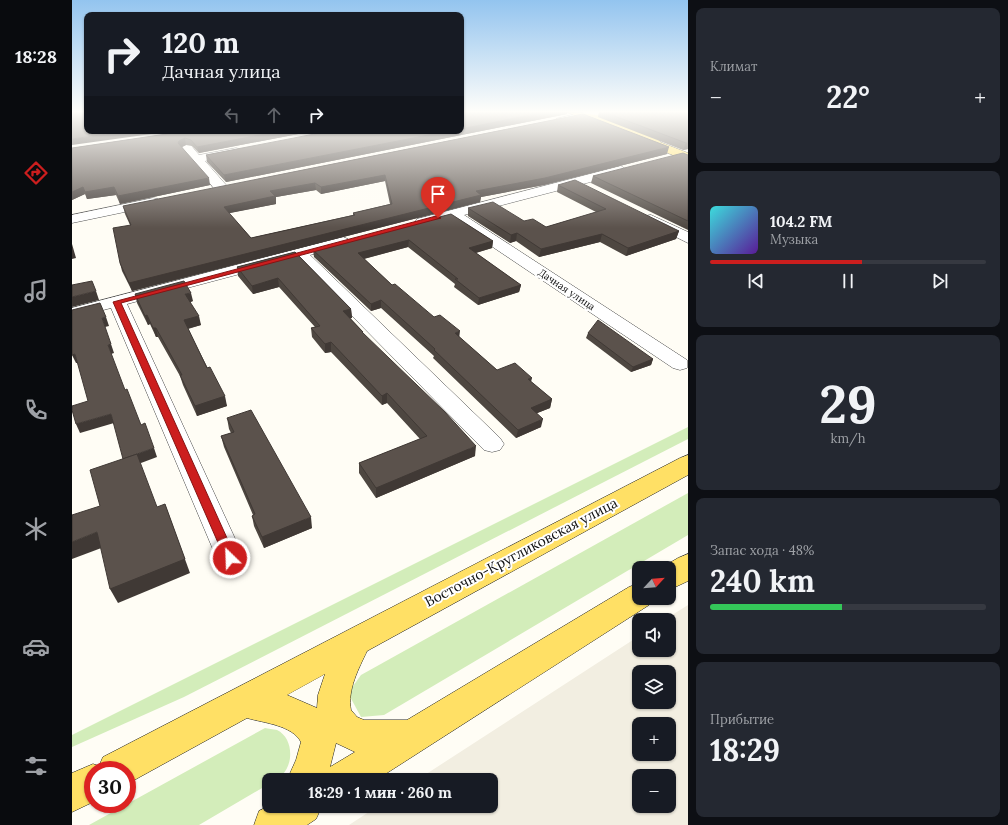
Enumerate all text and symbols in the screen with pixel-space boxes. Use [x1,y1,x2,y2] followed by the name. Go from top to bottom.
[162,25,239,61] text: 120 m
[96,28,148,80] icon: right
[15,45,57,68] text: 18:28
[710,58,757,75] text: Климат
[162,60,281,83] text: Дачная улица
[826,78,870,116] text: 22°
[710,83,722,111] text: −
[974,83,986,111] text: +
[221,104,243,126] icon: left
[263,104,285,126] icon: ahead
[305,104,327,126] icon: right
[22,159,50,187] icon: directions
[421,177,455,218] pin
[427,183,449,205] icon: arrive
[770,212,832,231] text: 104.2 FM
[770,231,818,248] text: Музыка
[536,266,598,313] street label: Дачная улица
[745,270,767,292] icon: previous
[837,270,859,292] icon: pause
[929,270,951,292] icon: next
[22,277,50,305] icon: music
[819,371,877,437] text: 29
[22,396,50,424] icon: phone
[830,430,866,447] text: km/h
[421,493,621,611] street label: Восточно-Кругликовская улица
[22,515,50,543] icon: climate
[209,537,251,579] position arrow
[710,542,814,559] text: Запас хода · 48%
[632,561,676,605] north arrow
[632,561,676,813] map controls
[710,562,815,600] text: 240 km
[632,613,676,657] button: sound
[22,633,50,661] icon: car
[632,665,676,709] button: layers
[710,711,774,728] text: Прибытие
[632,717,676,761] button: +
[710,731,780,769] text: 18:29
[22,752,50,780] icon: filters
[84,761,136,813] speed limit sign: 30
[632,769,676,813] button: −
[308,783,452,802] text: 18:29 · 1 мин · 260 m

